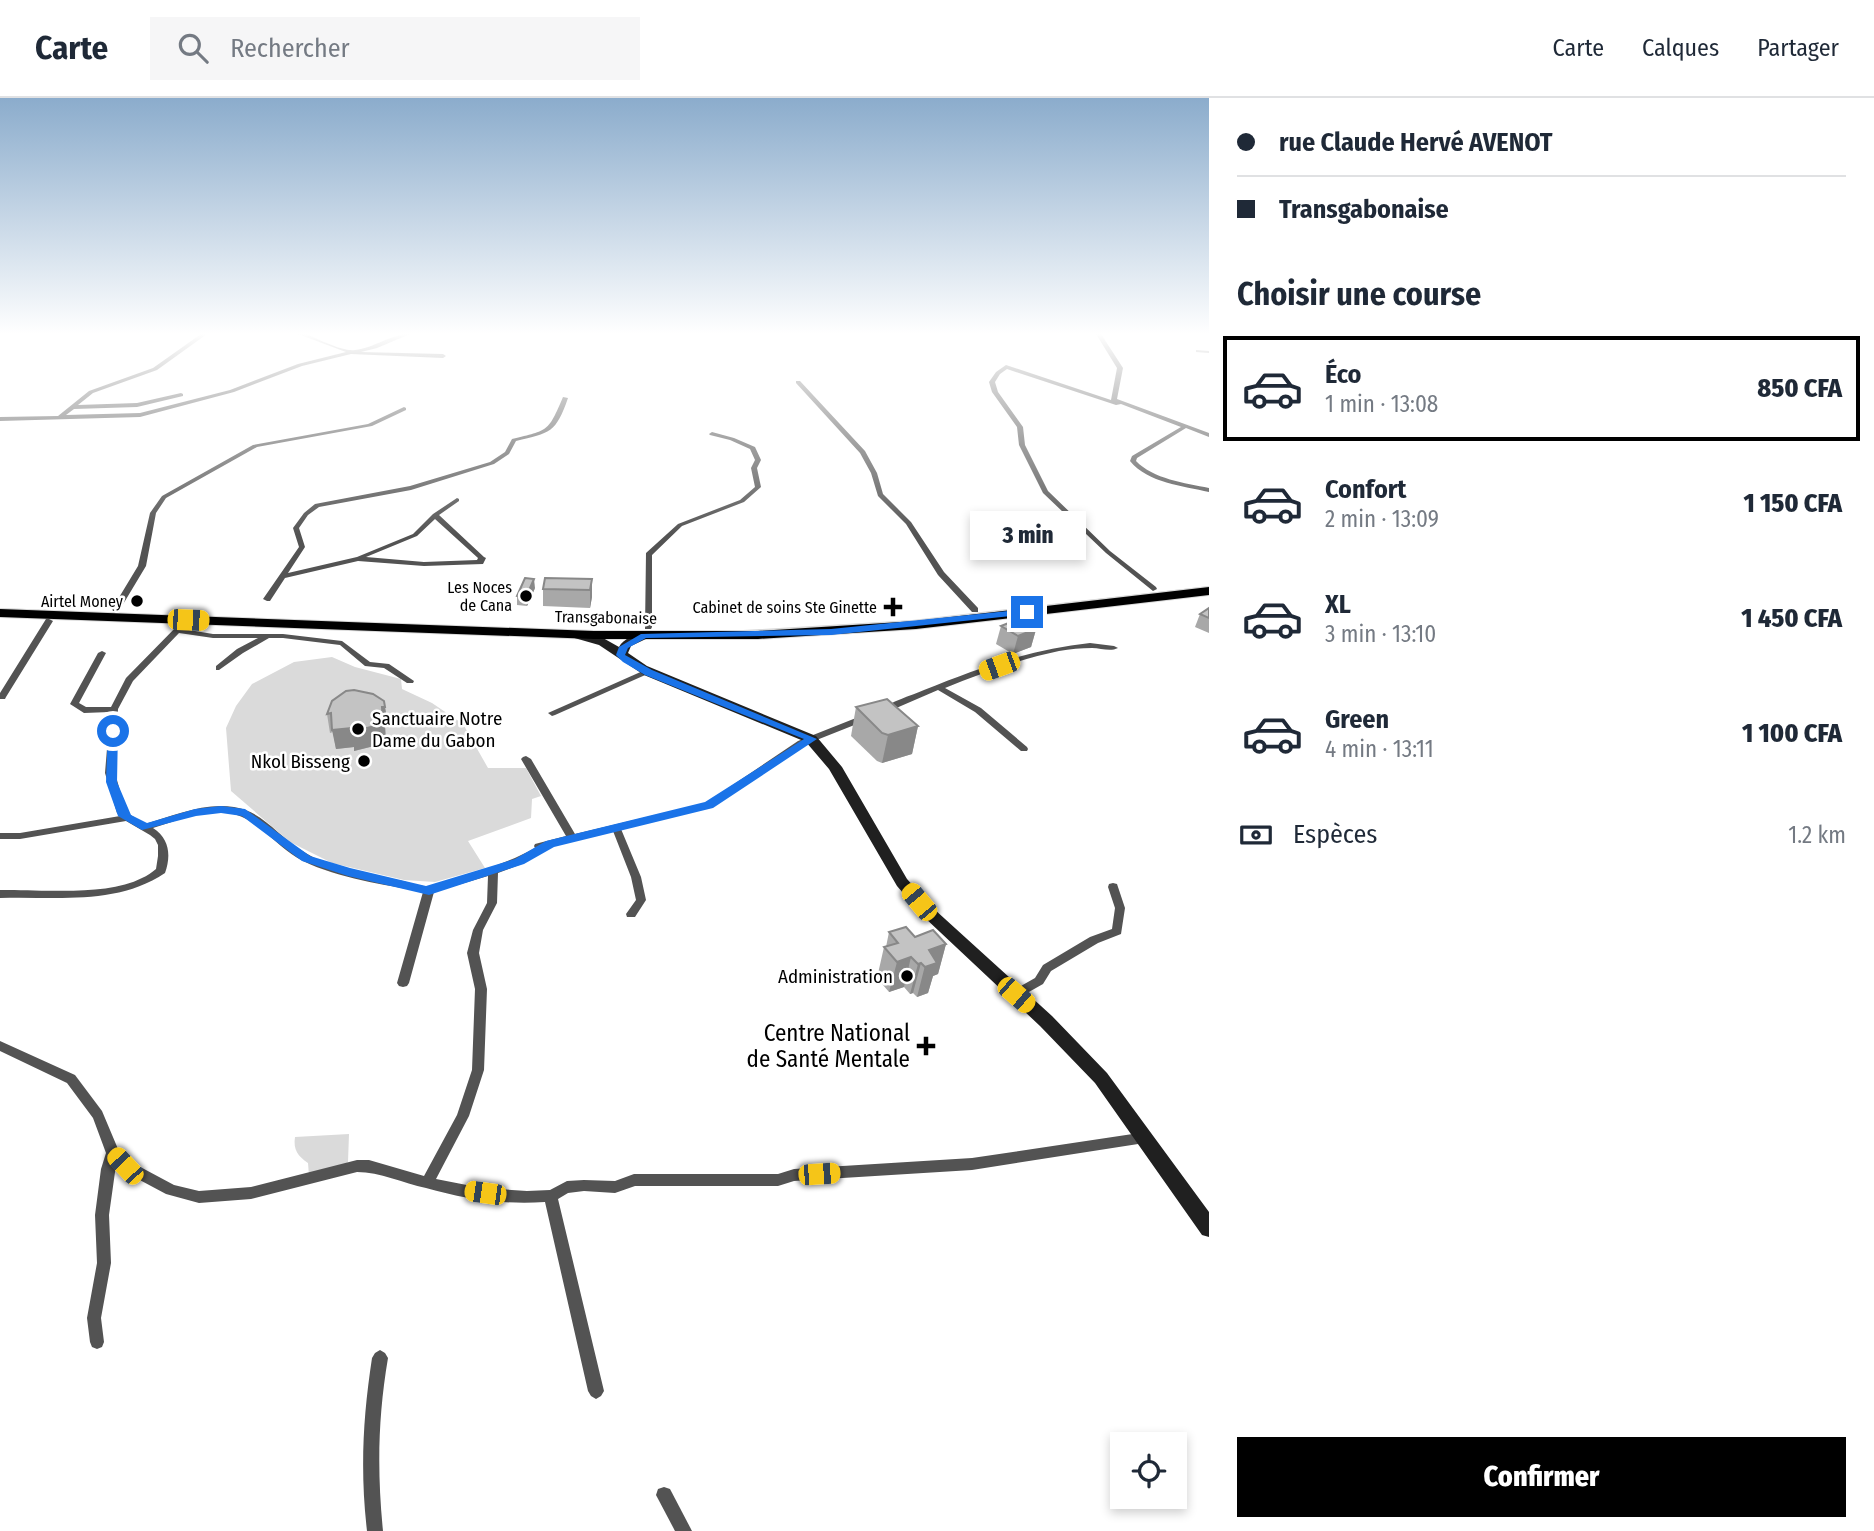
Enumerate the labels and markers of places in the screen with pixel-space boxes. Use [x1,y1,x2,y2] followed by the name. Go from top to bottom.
[447,578,512,615] place label: Les Noces de Cana
[518,588,534,604] marker: Les Noces de Cana
[41,592,124,611] place label: Airtel Money
[129,593,145,609] marker: Airtel Money
[883,597,903,617] marker: Cabinet de soins Ste Ginette
[693,598,877,617] place label: Cabinet de soins Ste Ginette
[372,707,502,752] place label: Sanctuaire Notre Dame du Gabon
[350,721,366,737] marker: Sanctuaire Notre Dame du Gabon
[251,750,350,773] place label: Nkol Bisseng
[356,753,372,769] marker: Nkol Bisseng
[778,965,893,988] place label: Administration
[899,968,915,984] marker: Administration
[747,1019,910,1073] place label: Centre National de Santé Mentale
[916,1036,936,1056] marker: Centre National de Santé Mentale

